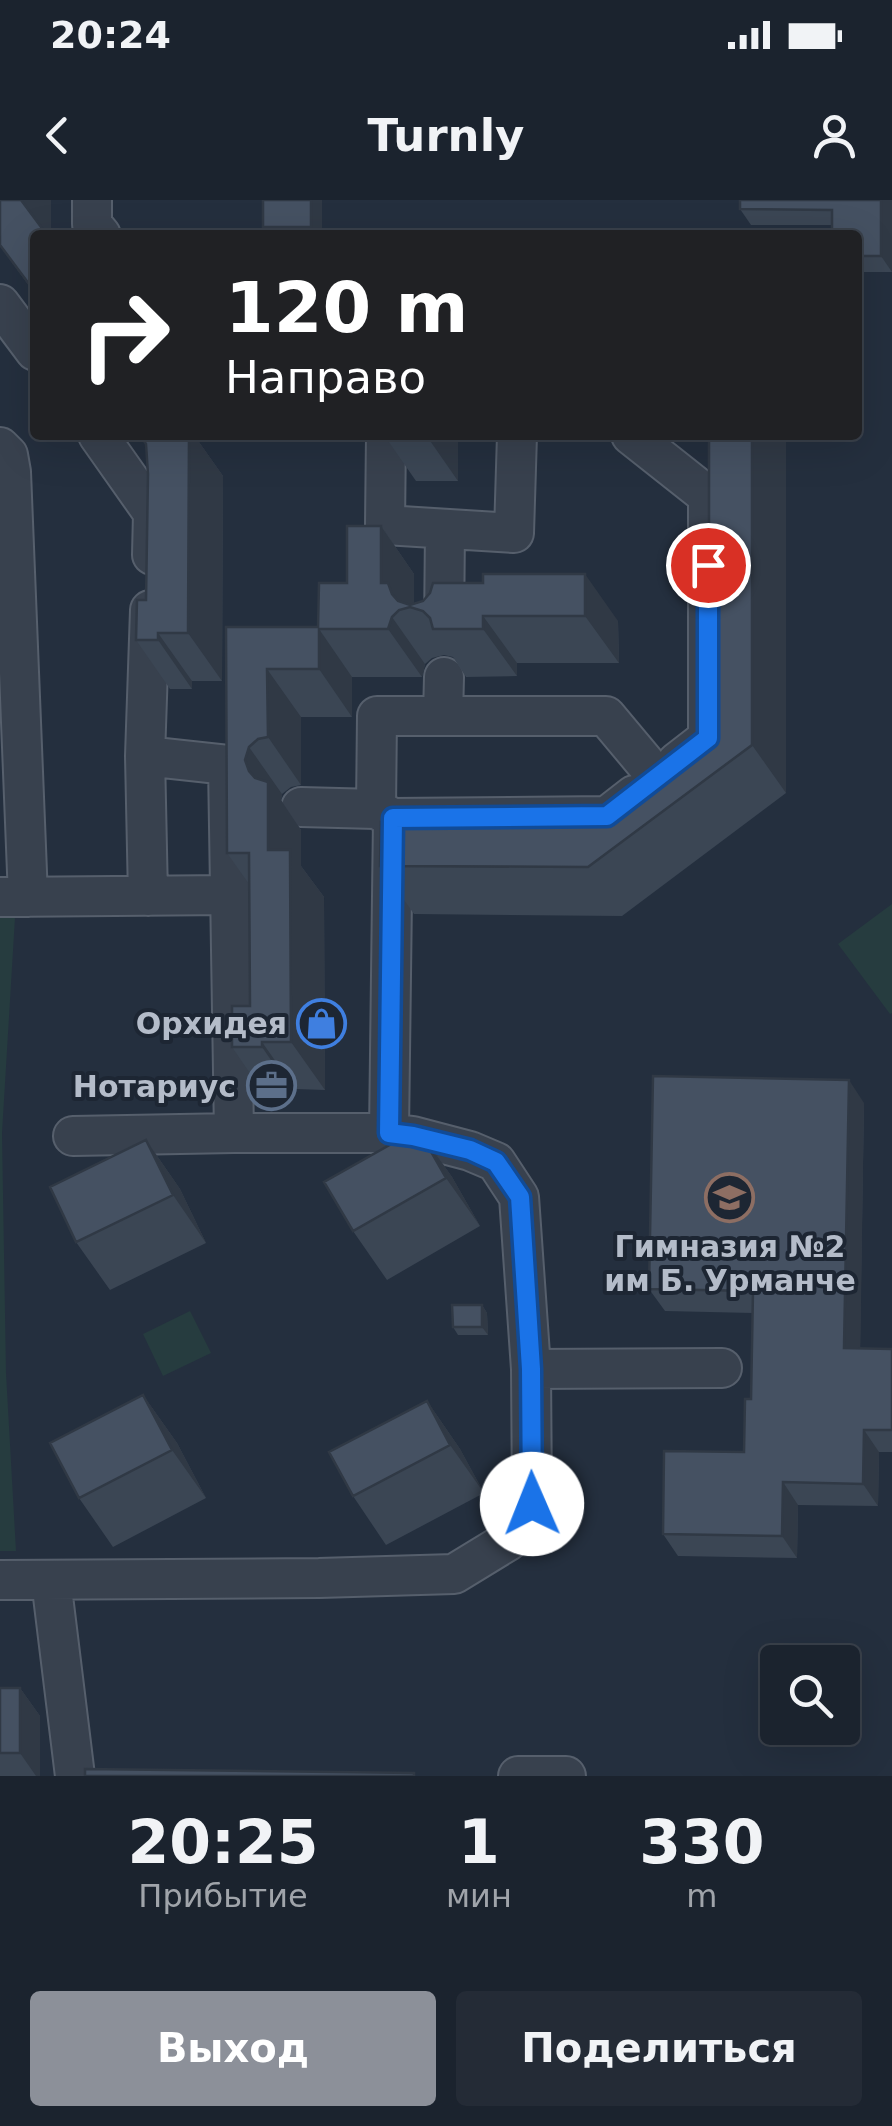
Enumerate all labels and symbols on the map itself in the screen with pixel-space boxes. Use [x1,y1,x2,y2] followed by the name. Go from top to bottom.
[666,523,751,608] pin
[296,997,348,1049] shop icon: Орхидея
[136,1006,287,1041] place label: Орхидея
[245,1060,297,1112] office icon: Нотариус
[73,1069,236,1104] place label: Нотариус
[704,1171,756,1223] school or university icon: Гимназия №2 им Б. Урманче
[604,1229,856,1298] place label: Гимназия №2 им Б. Урманче
[480,1452,584,1556] position arrow

